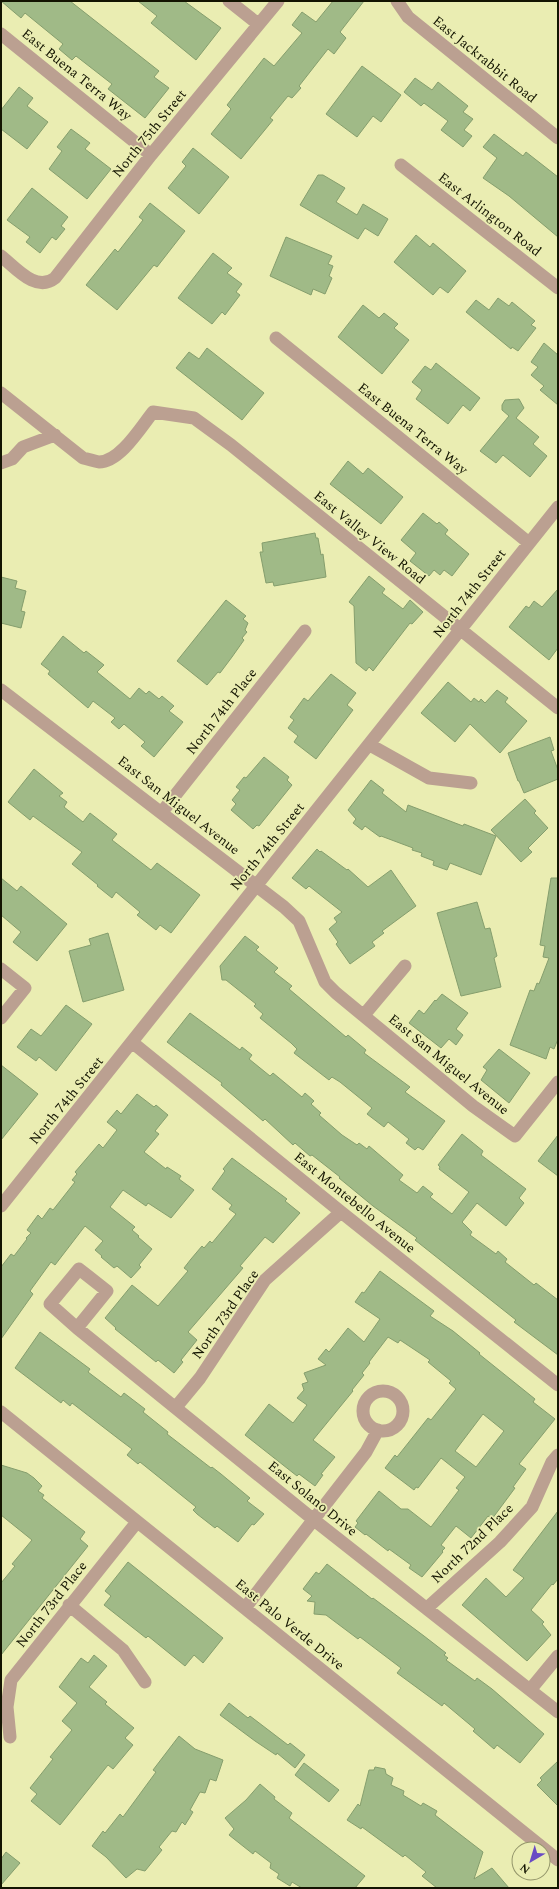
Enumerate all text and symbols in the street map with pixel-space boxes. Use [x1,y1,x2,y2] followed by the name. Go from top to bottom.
[428,11,542,108] street label: East Jackrabbit Road
[17,23,137,126] street label: East Buena Terra Way
[107,85,192,182] street label: North 75th Street
[433,167,546,262] street label: East Arlington Road
[353,377,473,480] street label: East Buena Terra Way
[309,485,430,589] street label: East Valley View Road
[428,544,511,642] street label: North 74th Street
[181,663,262,759] street label: North 74th Place
[113,751,245,860] street label: East San Miguel Avenue
[225,798,310,895] street label: North 74th Street
[384,1009,514,1120] street label: East San Miguel Avenue
[24,1052,109,1149] street label: North 74th Street
[289,1147,420,1258] street label: East Montebello Avenue
[187,1265,264,1363] street label: North 73rd Place
[263,1456,362,1541] street label: East Solano Drive
[426,1498,519,1588] street label: North 72nd Place
[11,1556,92,1652] street label: North 73rd Place
[230,1574,349,1675] street label: East Palo Verde Drive
[511,1841,551,1881] north arrow
[516,1859,534,1878] text: N

